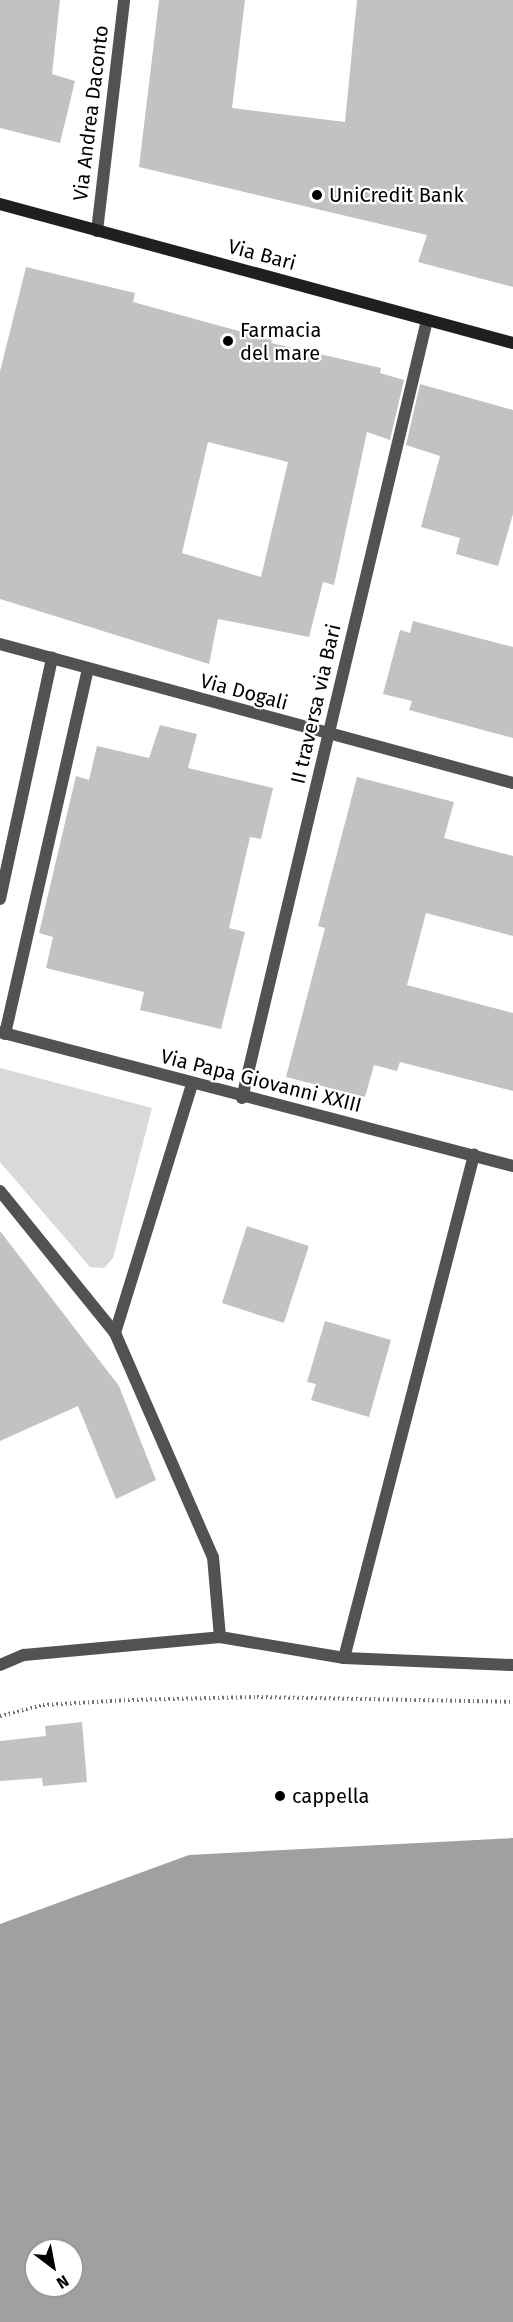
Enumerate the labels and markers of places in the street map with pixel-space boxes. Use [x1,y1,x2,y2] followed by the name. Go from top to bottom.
[329,183,464,207] place label: UniCredit Bank
[310,188,324,202] marker: UniCredit Bank
[240,318,321,365] place label: Farmacia del mare
[221,334,235,348] marker: Farmacia del mare
[292,1784,369,1808] place label: cappella
[273,1789,287,1803] marker: cappella

